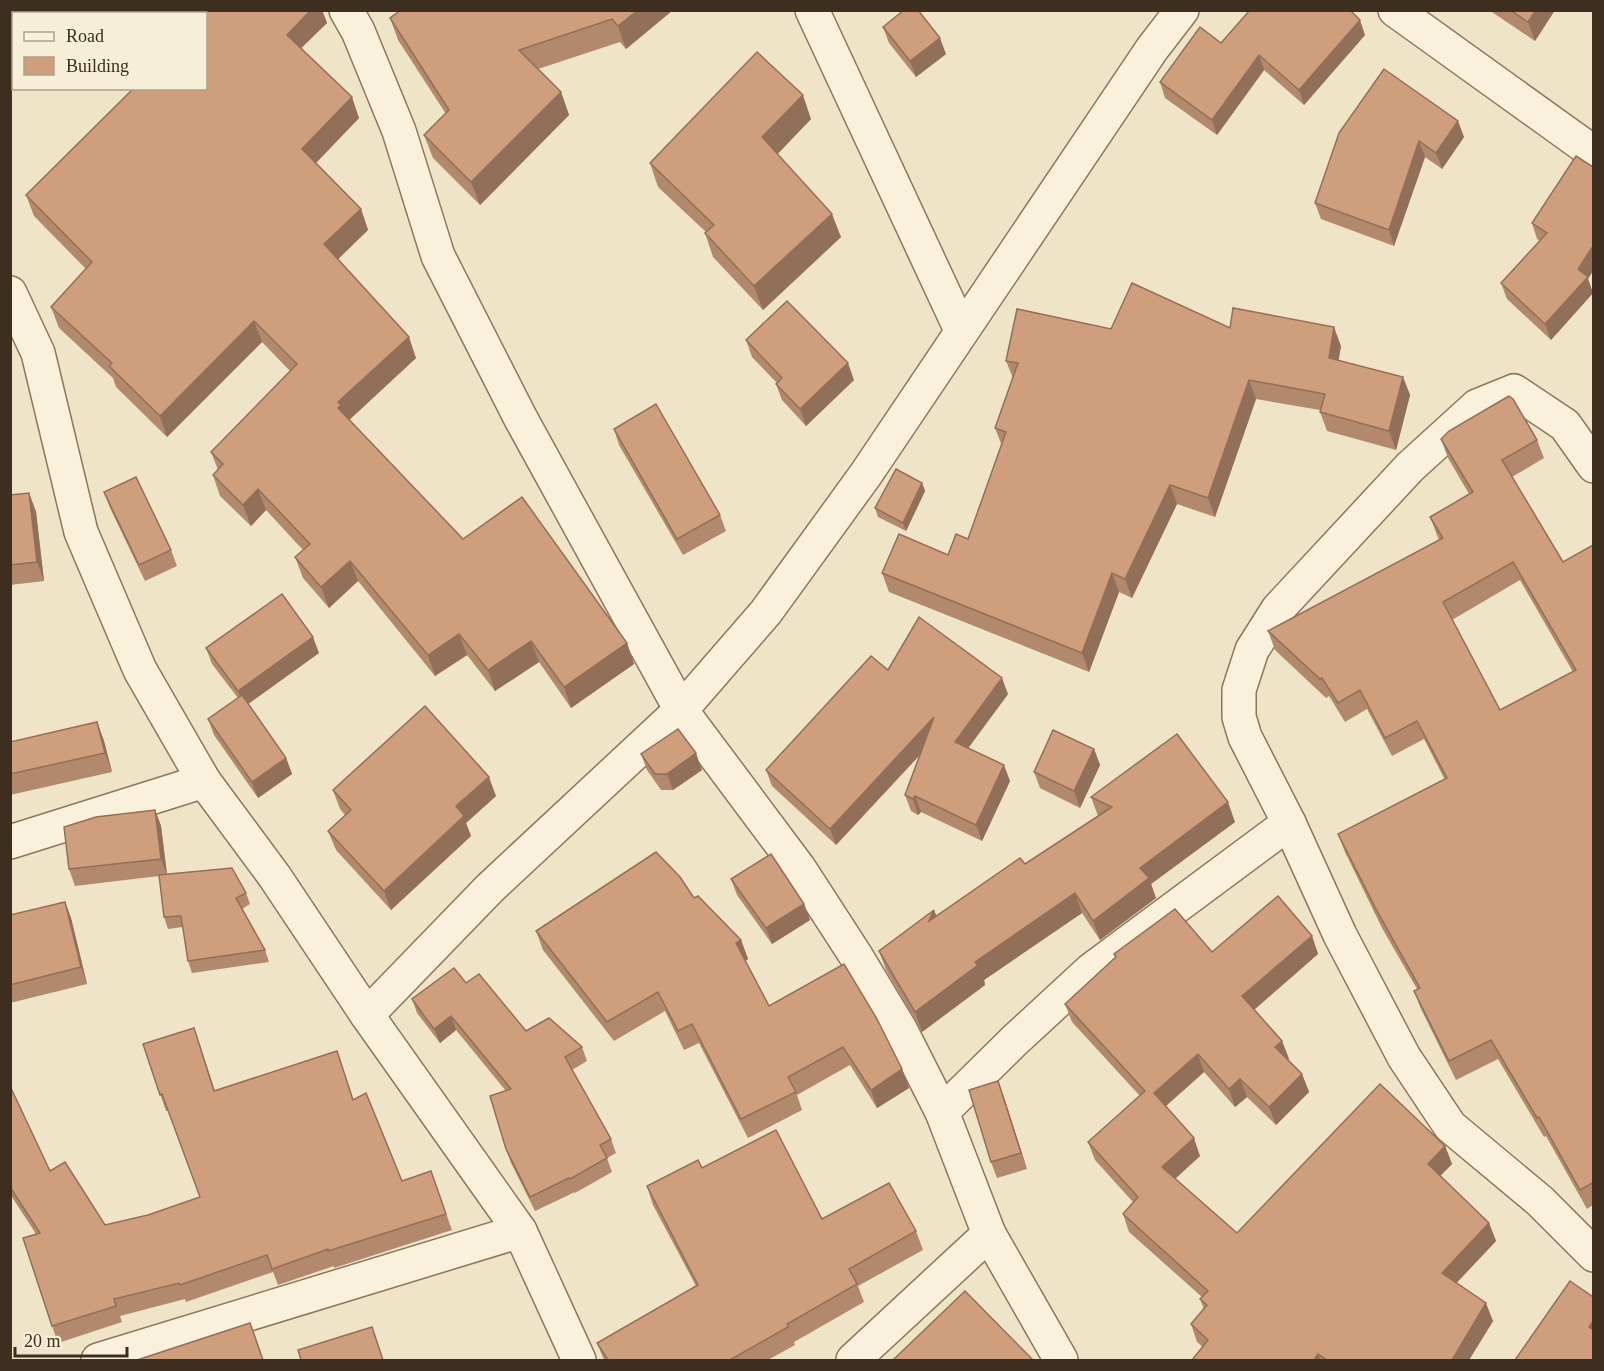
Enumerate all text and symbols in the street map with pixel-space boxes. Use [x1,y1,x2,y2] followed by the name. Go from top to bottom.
[12,12,207,90] legend
[66,26,104,46] text: Road
[66,56,129,76] text: Building
[15,1320,128,1358] scale bar
[24,1331,61,1351] text: 20 m

